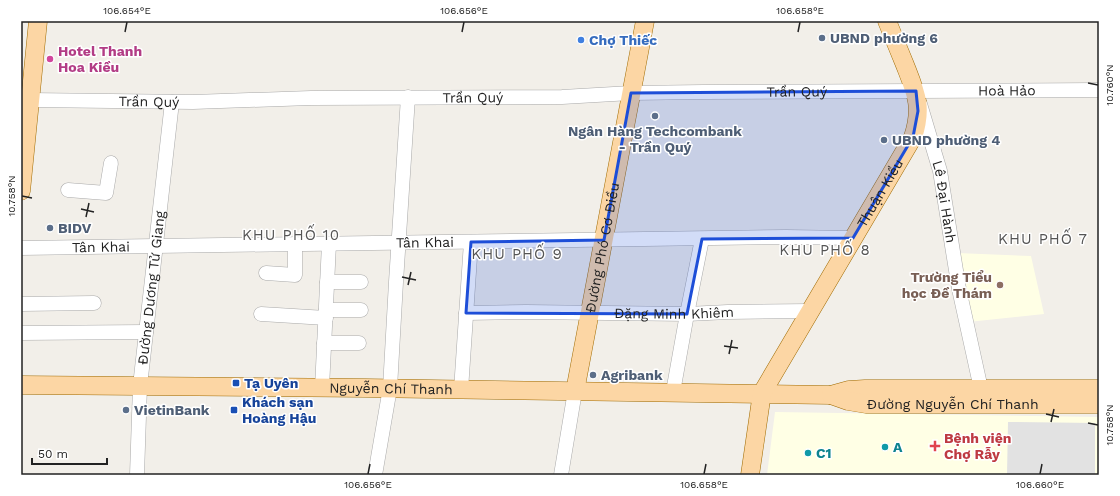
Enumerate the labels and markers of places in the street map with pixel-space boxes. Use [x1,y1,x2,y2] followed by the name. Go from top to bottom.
[830,30,938,46] place label: UBND phường 6
[589,32,657,48] place label: Chợ Thiếc
[817,33,827,43] marker: UBND phường 6
[576,35,586,45] marker: Chợ Thiếc
[58,43,142,75] place label: Hotel Thanh Hoa Kiều
[45,54,55,64] marker: Hotel Thanh Hoa Kiều
[650,111,660,121] marker: Ngân Hàng Techcombank - Trần Quý
[568,123,742,155] place label: Ngân Hàng Techcombank - Trần Quý
[892,132,1000,148] place label: UBND phường 4
[879,135,889,145] marker: UBND phường 4
[58,220,92,236] place label: BIDV
[45,223,55,233] marker: BIDV
[902,269,992,301] place label: Trường Tiểu học Đề Thám
[995,280,1005,290] marker: Trường Tiểu học Đề Thám
[601,367,663,383] place label: Agribank
[588,370,598,380] marker: Agribank
[244,375,298,391] place label: Tạ Uyên
[231,378,241,388] marker: Tạ Uyên
[242,394,316,426] place label: Khách sạn Hoàng Hậu
[134,402,210,418] place label: VietinBank
[121,405,131,415] marker: VietinBank
[229,405,239,415] marker: Khách sạn Hoàng Hậu
[944,430,1011,462] place label: Bệnh viện Chợ Rẫy
[893,439,903,455] place label: A
[929,440,941,452] marker: Bệnh viện Chợ Rẫy
[880,442,890,452] marker: A
[816,445,832,461] place label: C1
[803,448,813,458] marker: C1

